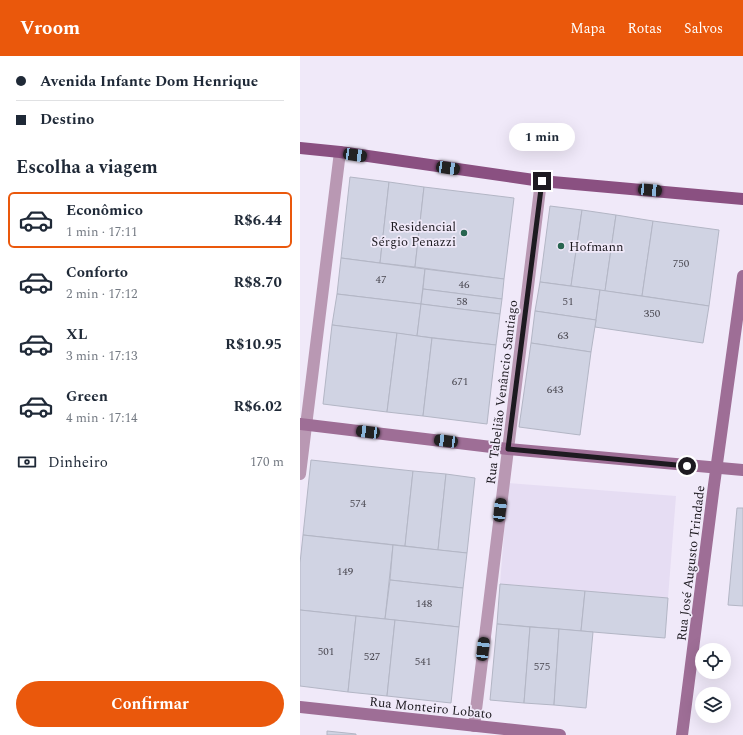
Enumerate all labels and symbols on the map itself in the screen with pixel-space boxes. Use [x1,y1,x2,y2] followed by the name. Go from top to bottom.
[509,123,575,151] callout: 1 min
[342,147,368,163] car
[435,160,461,176] car
[533,172,551,190] route end
[638,183,662,197] car
[371,217,456,252] place label: Residencial Sérgio Penazzi
[459,228,469,238] marker: Residencial Sérgio Penazzi
[569,237,624,257] place label: Hofmann
[556,241,566,251] marker: Hofmann
[673,255,690,272] house number: 750
[376,271,387,288] house number: 47
[459,276,470,293] house number: 46
[457,293,468,310] house number: 58
[563,293,574,310] house number: 51
[481,299,523,485] street label: Rua Tabelião Venâncio Santiago
[644,305,661,322] house number: 350
[558,327,569,344] house number: 63
[452,373,468,390] house number: 671
[547,381,564,398] house number: 643
[355,425,381,439] car
[433,434,459,448] car
[678,457,696,475] route start
[672,484,710,642] street label: Rua José Augusto Trindade
[350,495,367,512] house number: 574
[493,497,507,523] car
[337,563,354,580] house number: 149
[416,595,433,612] house number: 148
[476,636,490,662] car
[318,643,334,660] house number: 501
[364,648,381,665] house number: 527
[415,653,431,670] house number: 541
[534,658,550,675] house number: 575
[368,692,493,724] street label: Rua Monteiro Lobato

